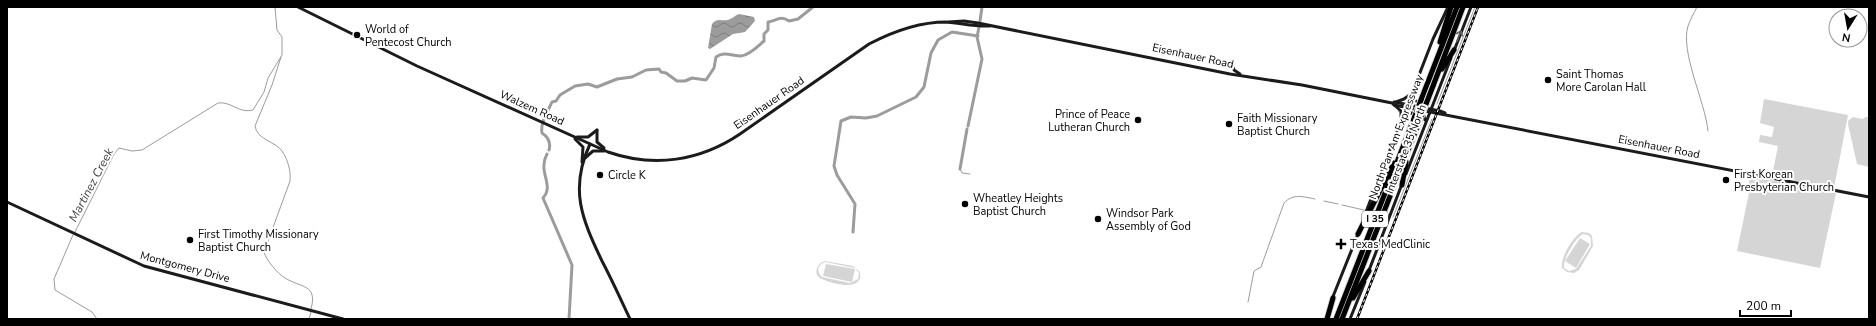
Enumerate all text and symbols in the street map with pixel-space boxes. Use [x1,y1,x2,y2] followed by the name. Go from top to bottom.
[1828,8,1868,48] north arrow
[365,22,452,50] place label: World of Pentecost Church
[1841,29,1852,45] text: N
[352,30,362,40] marker: World of Pentecost Church
[1456,31,1464,43] one-way arrow
[1151,40,1235,72] street label: Eisenhauer Road
[1556,67,1647,95] place label: Saint Thomas More Carolan Hall
[1365,72,1427,202] street label: North Pan Am Expressway
[731,73,807,133] street label: Eisenhauer Road
[1543,75,1553,85] marker: Saint Thomas More Carolan Hall
[497,87,567,129] street label: Walzem Road
[1382,102,1430,196] street label: Interstate 35 North
[1048,107,1130,135] place label: Prince of Peace Lutheran Church
[1237,111,1318,139] place label: Faith Missionary Baptist Church
[1133,115,1143,125] marker: Prince of Peace Lutheran Church
[1224,119,1234,129] marker: Faith Missionary Baptist Church
[1617,132,1701,162] street label: Eisenhauer Road
[65,145,118,225] water label: Martinez Creek
[1734,167,1834,195] place label: First Korean Presbyterian Church
[608,168,647,183] place label: Circle K
[595,170,605,180] marker: Circle K
[1721,175,1731,185] marker: First Korean Presbyterian Church
[973,191,1063,219] place label: Wheatley Heights Baptist Church
[960,199,970,209] marker: Wheatley Heights Baptist Church
[1106,206,1191,234] place label: Windsor Park Assembly of God
[1362,211,1388,227] road number: I 35
[1093,214,1103,224] marker: Windsor Park Assembly of God
[198,227,319,255] place label: First Timothy Missionary Baptist Church
[185,235,195,245] marker: First Timothy Missionary Baptist Church
[1350,237,1430,252] place label: Texas MedClinic
[1335,238,1347,250] marker: Texas MedClinic
[139,248,232,286] street label: Montgomery Drive
[1740,292,1791,318] scale bar
[1746,298,1781,314] text: 200 m

